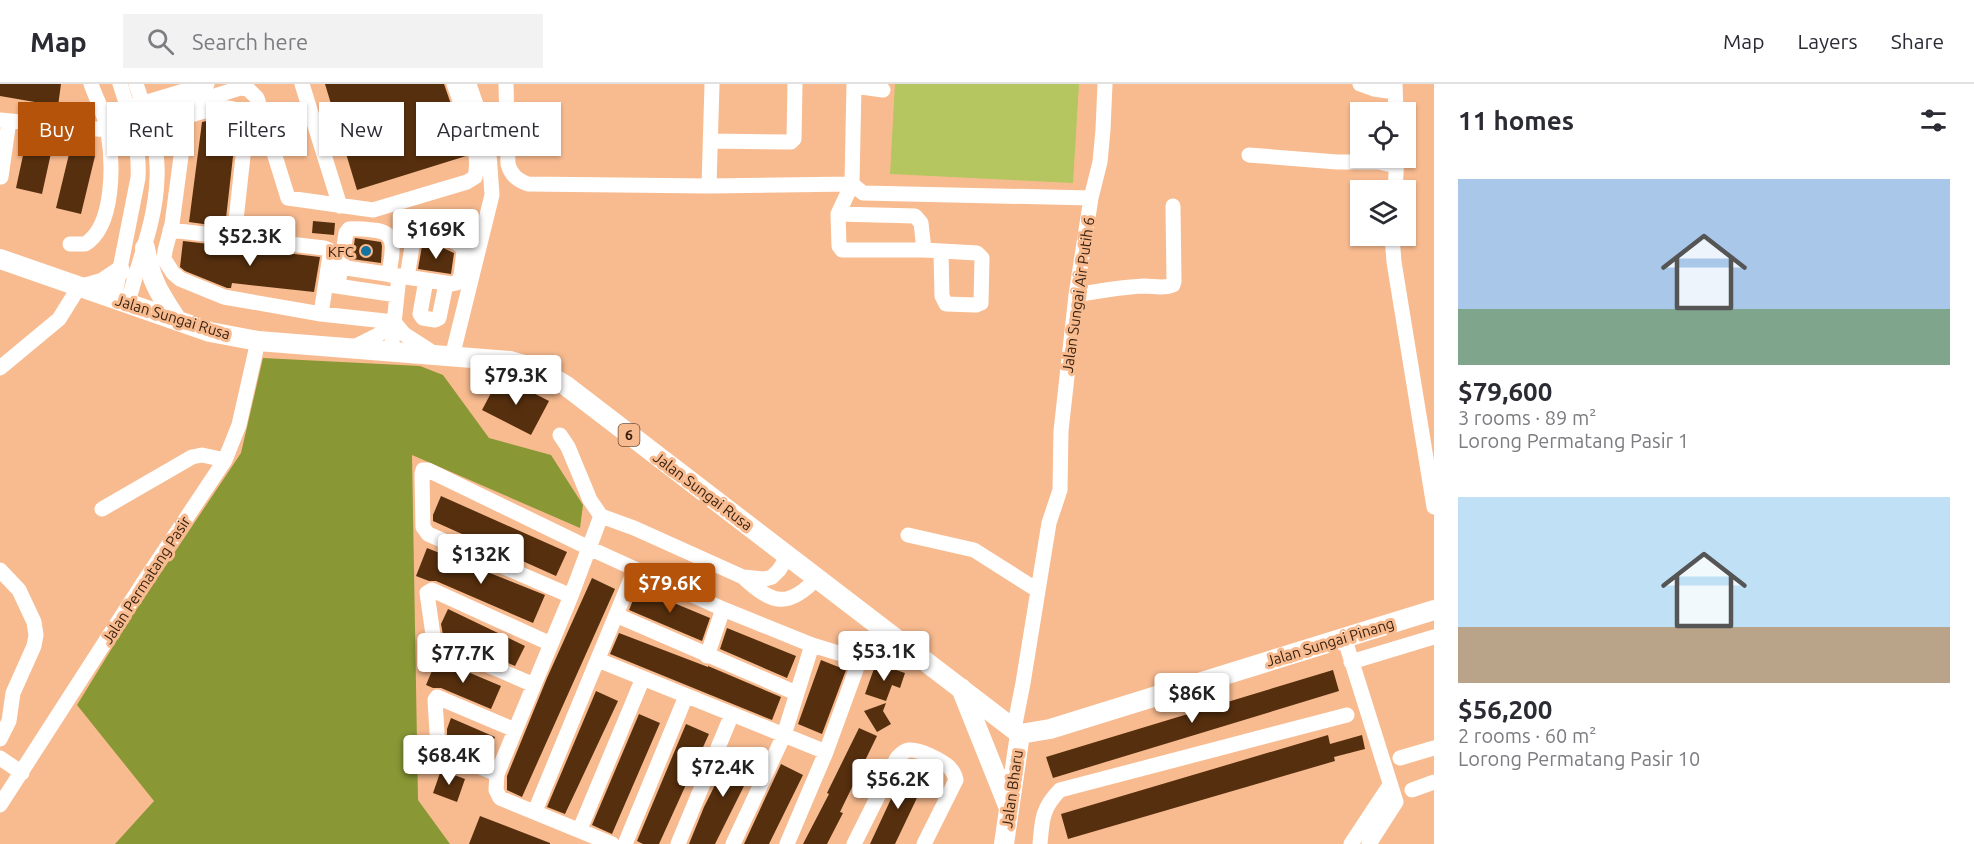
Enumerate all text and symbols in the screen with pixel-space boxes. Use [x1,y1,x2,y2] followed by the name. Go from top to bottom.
[123,14,543,68] search box
[144,25,177,58] icon: search
[30,26,87,57] text: Map
[192,29,308,54] text: Search here
[1723,29,1764,53] text: Map
[1797,29,1858,53] text: Layers
[1891,29,1944,53] text: Share
[18,102,95,156] chip: Buy
[107,102,194,156] chip: Rent
[206,102,307,156] chip: Filters
[319,102,404,156] chip: New
[416,102,561,156] chip: Apartment
[1350,102,1416,246] map controls
[1350,102,1416,168] button: locate
[1917,104,1950,137] icon: filters
[1458,106,1574,135] text: 11 homes
[1350,180,1416,246] button: layers
[394,209,478,260] pin: $169K
[201,216,299,267] pin: $52.3K
[1059,216,1097,374] street label: Jalan Sungai Air Putih 6
[407,217,465,240] text: $169K
[1650,218,1758,326] icon: home
[218,224,282,247] text: $52.3K
[328,243,354,260] place label: KFC
[359,244,373,258] marker: KFC
[113,291,233,343] street label: Jalan Sungai Rusa
[467,355,565,406] pin: $79.3K
[484,363,548,386] text: $79.3K
[1458,377,1552,406] text: $79,600
[1458,406,1596,429] text: 3 rooms · 89 m²
[618,424,640,446] road number: 6
[1458,429,1689,452] text: Lorong Permatang Pasir 1
[650,448,756,534] street label: Jalan Sungai Rusa
[98,513,194,647] street label: Jalan Permatang Pasir
[439,534,523,585] pin: $132K
[1650,536,1758,644] icon: home
[452,542,510,565] text: $132K
[621,563,719,614] pin: $79.6K
[638,571,702,594] text: $79.6K
[1264,614,1396,670] street label: Jalan Sungai Pinang
[835,631,933,682] pin: $53.1K
[414,633,512,684] pin: $77.7K
[852,639,916,662] text: $53.1K
[431,641,495,664] text: $77.7K
[1156,673,1228,724] pin: $86K
[1168,681,1216,704] text: $86K
[1458,695,1552,724] text: $56,200
[1458,724,1596,747] text: 2 rooms · 60 m²
[400,735,498,786] pin: $68.4K
[417,743,481,766] text: $68.4K
[674,747,772,798] pin: $72.4K
[1458,747,1700,770] text: Lorong Permatang Pasir 10
[998,749,1026,829] street label: Jalan Bharu
[691,755,755,778] text: $72.4K
[849,759,947,810] pin: $56.2K
[866,767,930,790] text: $56.2K

